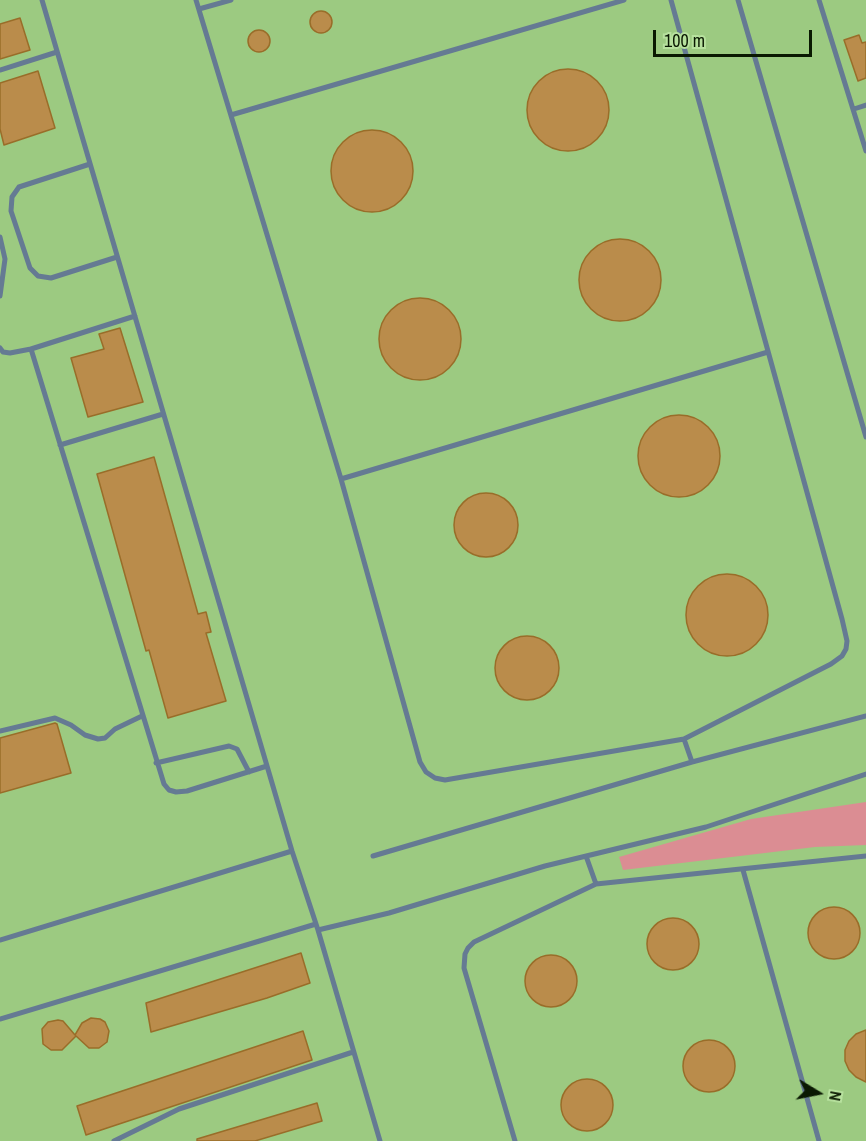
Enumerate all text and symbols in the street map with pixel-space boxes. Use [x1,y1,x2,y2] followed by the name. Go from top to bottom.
[656,18,815,56] scale bar
[664,28,705,53] text: 100 m
[788,1063,848,1123] north arrow
[824,1090,847,1103] text: N

